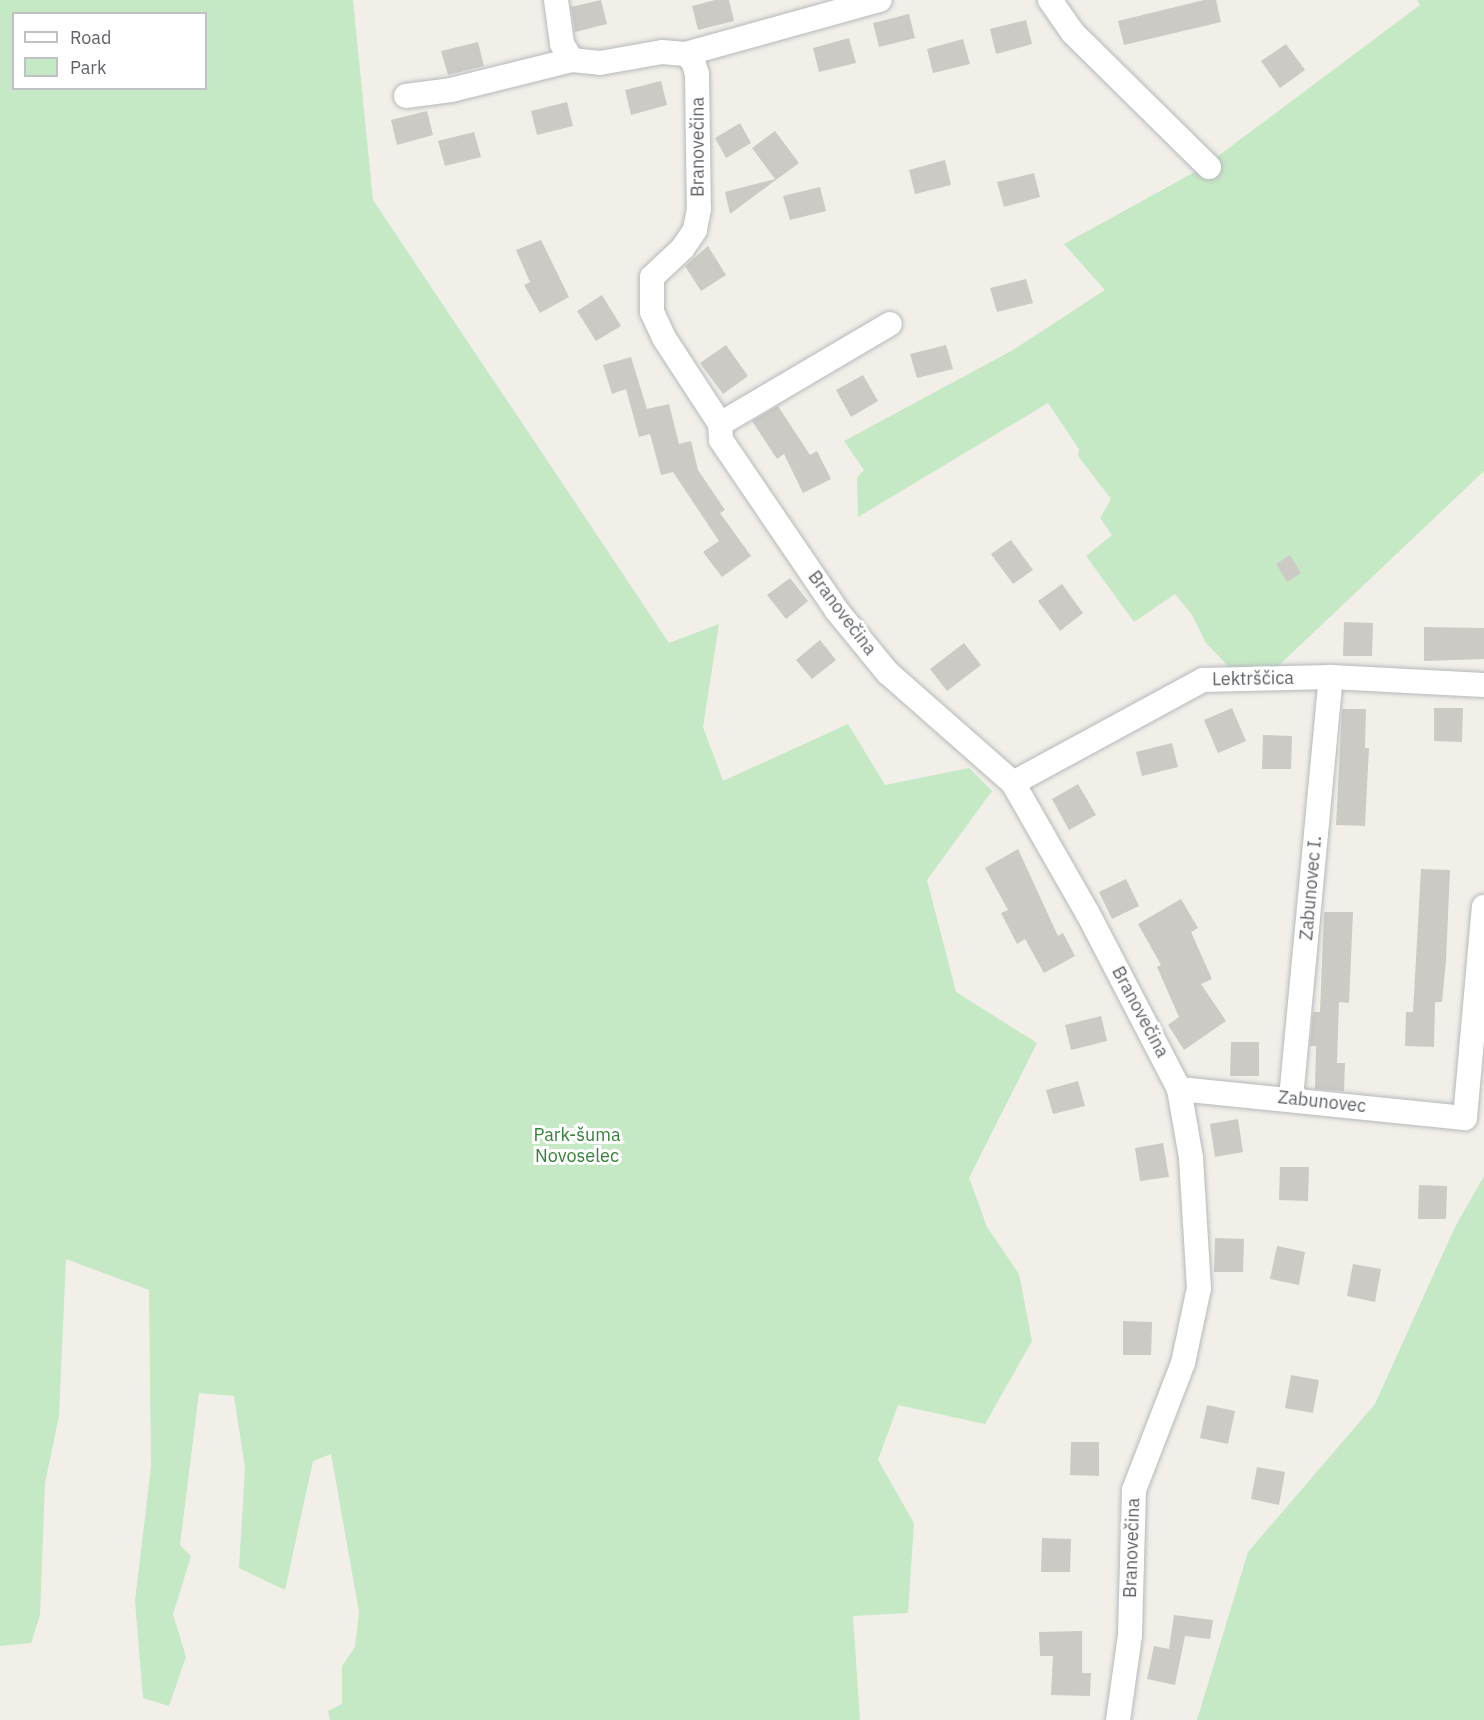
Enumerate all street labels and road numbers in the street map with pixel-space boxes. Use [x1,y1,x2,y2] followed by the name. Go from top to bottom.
[687,97,709,197] street label: Branovečina
[803,567,881,659] street label: Branovečina
[1212,667,1294,691] street label: Lektrščica
[1296,835,1326,941] street label: Zabunovec I.
[1107,963,1173,1061] street label: Branovečina
[1277,1087,1367,1117] street label: Zabunovec
[1119,1498,1145,1598] street label: Branovečina

